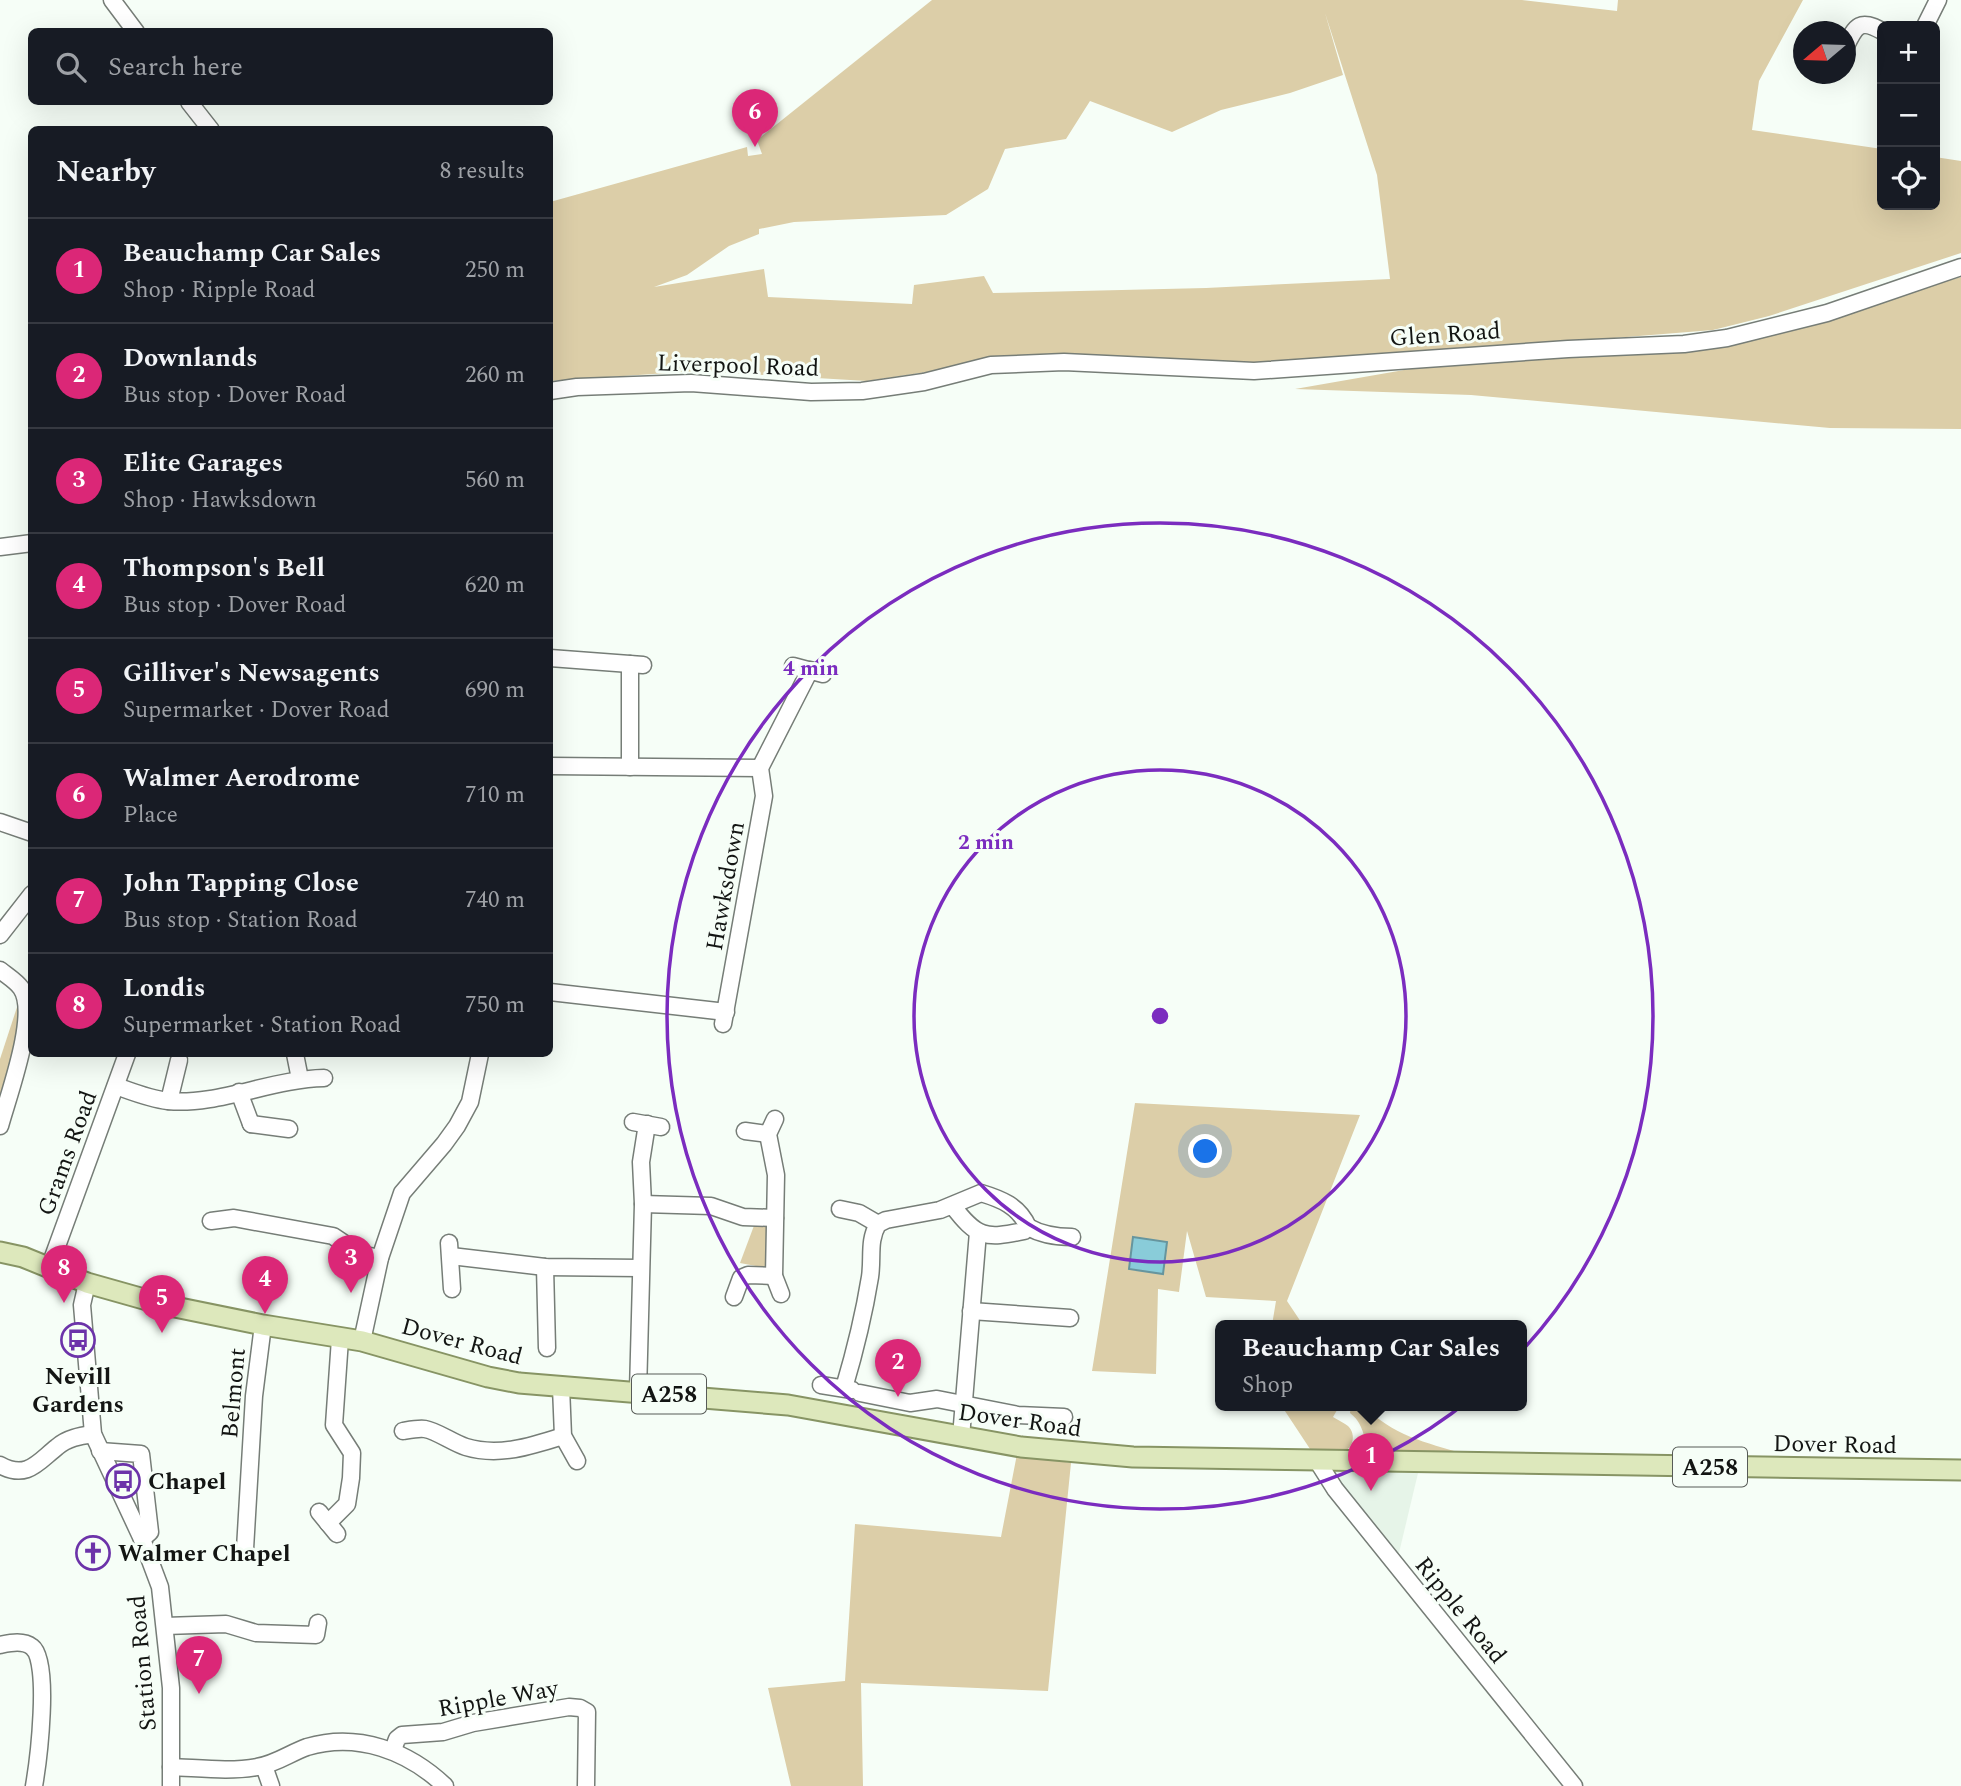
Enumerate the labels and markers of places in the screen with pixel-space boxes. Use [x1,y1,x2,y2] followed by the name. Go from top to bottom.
[732,89,778,147] pin: 6
[1148,1004,1172,1028] centre of rings
[328,1235,374,1293] pin: 3
[41,1245,87,1303] pin: 8
[242,1256,288,1314] pin: 4
[139,1275,185,1333] pin: 5
[59,1321,97,1359] bus stop icon: Nevill Gardens
[875,1339,921,1397] pin: 2
[32,1359,124,1423] place label: Nevill Gardens
[1348,1433,1394,1491] pin: 1
[104,1462,142,1500] bus stop icon: Chapel
[148,1464,227,1500] place label: Chapel
[74,1534,112,1572] church icon: Walmer Chapel
[118,1536,291,1572] place label: Walmer Chapel
[176,1636,222,1694] pin: 7

